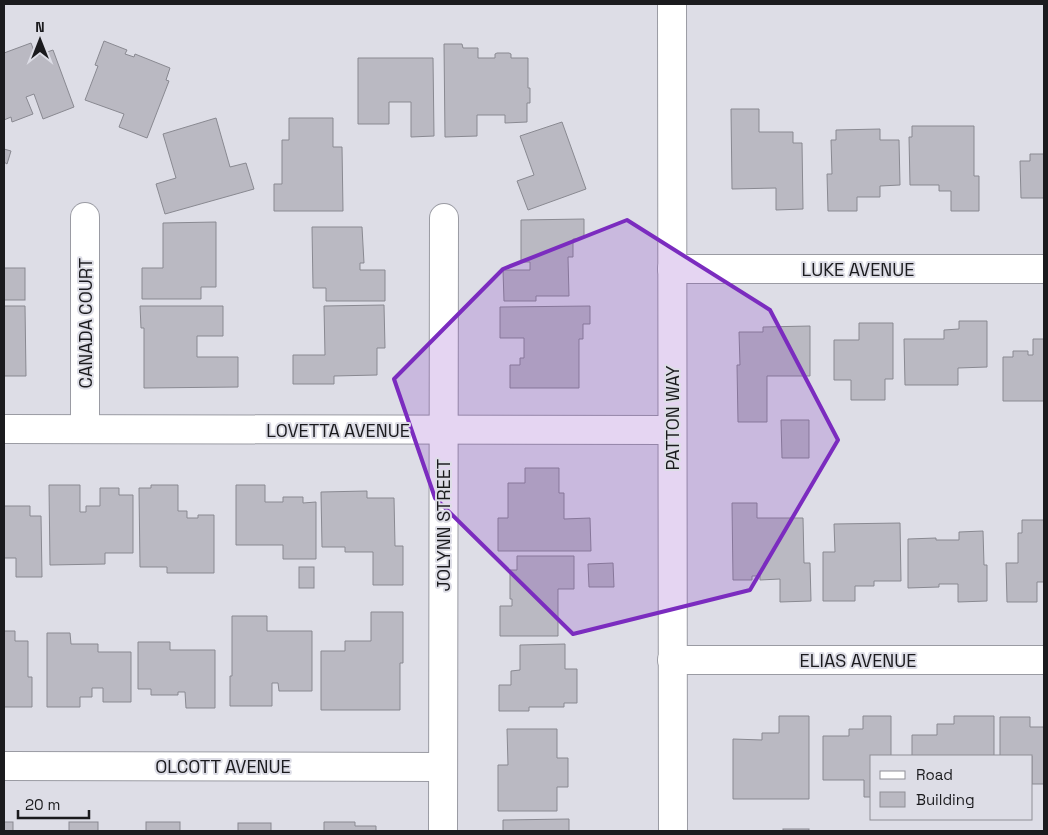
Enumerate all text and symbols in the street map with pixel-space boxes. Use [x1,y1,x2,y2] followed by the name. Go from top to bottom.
[15,15,65,65] north arrow
[35,18,45,36] text: N
[74,257,97,388] street label: CANADA COURT
[802,258,914,281] street label: LUKE AVENUE
[661,365,684,471] street label: PATTON WAY
[266,419,410,442] street label: LOVETTA AVENUE
[432,458,455,591] street label: JOLYNN STREET
[800,649,916,672] street label: ELIAS AVENUE
[155,755,291,778] street label: OLCOTT AVENUE
[870,755,1033,820] legend
[916,765,953,784] text: Road
[18,788,89,820] scale bar
[916,790,975,809] text: Building
[25,795,60,814] text: 20 m

